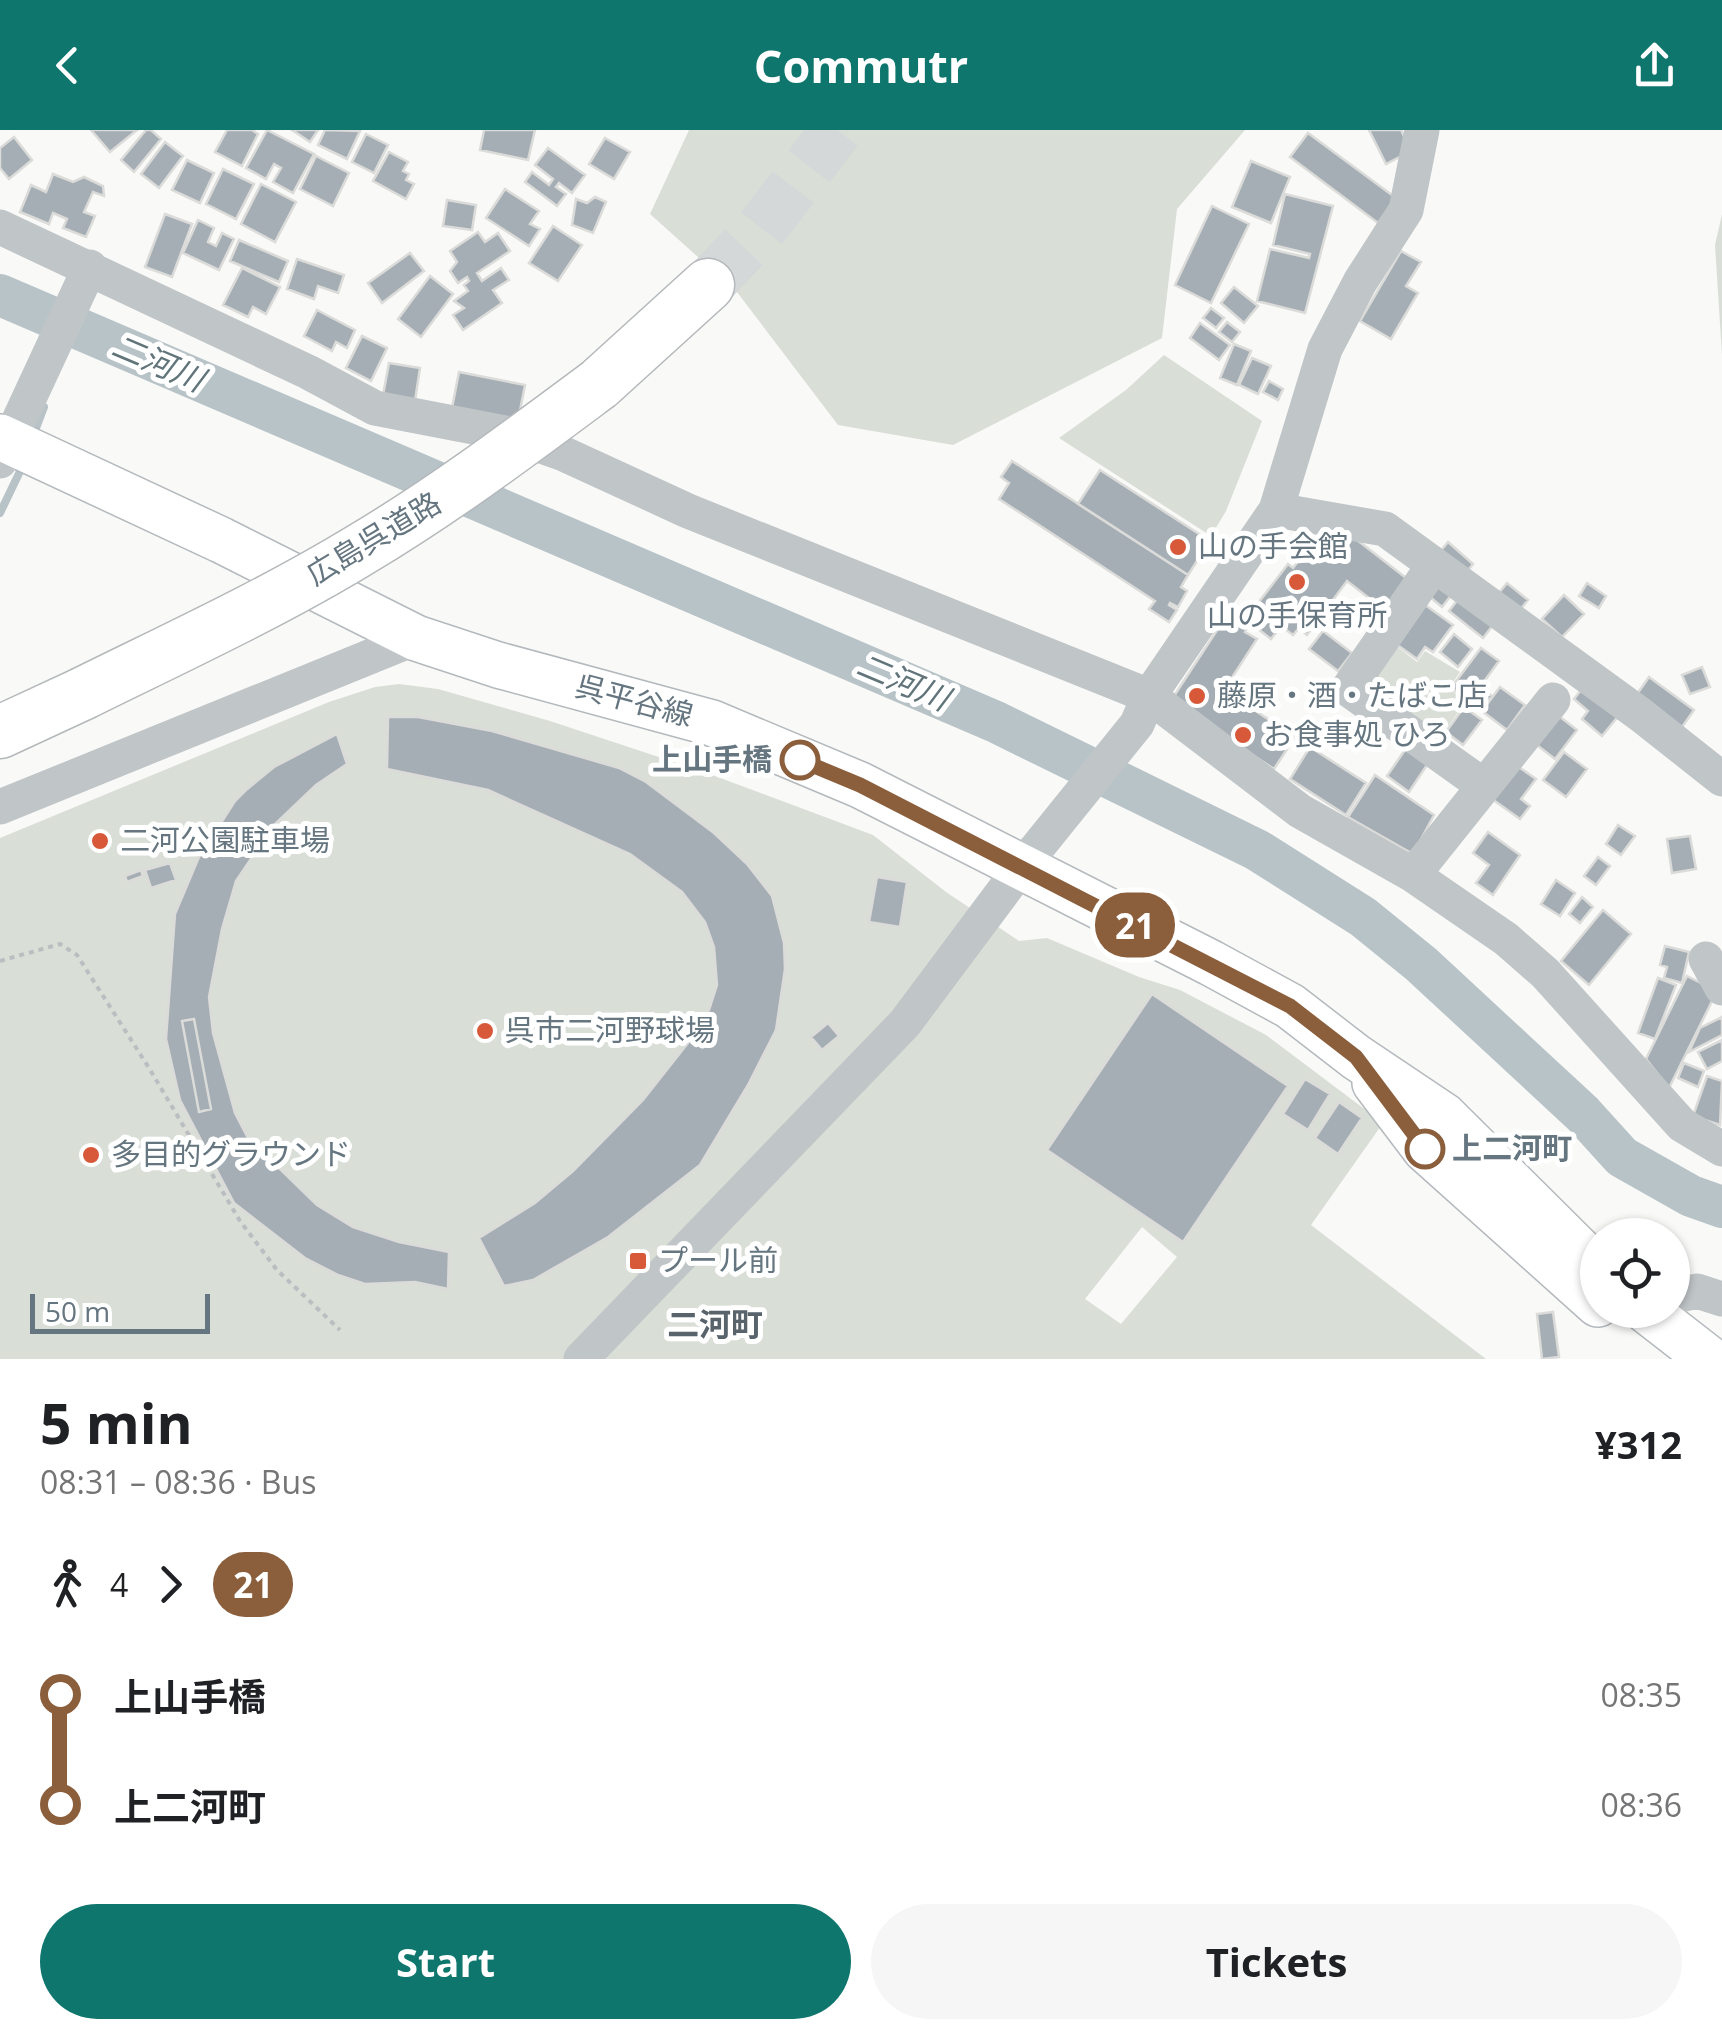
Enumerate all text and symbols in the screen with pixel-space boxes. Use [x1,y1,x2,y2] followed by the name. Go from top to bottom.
[754,35,968,96] text: Commutr
[40,38,95,93] icon: back
[1627,38,1682,93] icon: share
[106,323,214,401] water label: 二河川
[298,482,448,594] street label: 広島呉道路
[1198,525,1348,566] place label: 山の手会館
[1167,536,1189,558] marker: 山の手会館
[1286,571,1308,593] marker: 山の手保育所
[1207,594,1387,635] place label: 山の手保育所
[851,642,959,720] water label: 二河川
[571,664,698,735] street label: 呉平谷線
[1217,674,1487,715] place label: 藤原・酒・たばこ店
[1186,685,1208,707] marker: 藤原・酒・たばこ店
[1263,713,1451,754] place label: お食事処 ひろ
[1232,724,1254,746] marker: お食事処 ひろ
[652,738,772,779] place label: 上山手橋
[781,741,819,779] marker: 上山手橋
[120,819,330,860] place label: 二河公園駐車場
[89,830,111,852] marker: 二河公園駐車場
[1090,892,1180,958] line badge: 21
[1115,902,1155,949] text: 21
[505,1009,715,1050] place label: 呉市二河野球場
[474,1020,496,1042] marker: 呉市二河野球場
[1452,1127,1572,1168] place label: 上二河町
[1406,1130,1444,1168] marker: 上二河町
[111,1133,351,1174] place label: 多目的グラウンド
[80,1144,102,1166] marker: 多目的グラウンド
[1580,1218,1690,1328] map controls
[1580,1218,1690,1328] button: locate
[658,1239,778,1280] place label: プール前
[627,1250,649,1272] marker: プール前
[30,1289,210,1334] scale bar
[45,1292,110,1330] text: 50 m
[667,1302,763,1345] district label: 二河町
[40,1385,193,1460] text: 5 min
[1595,1418,1682,1470] text: ¥312
[40,1460,316,1503] text: 08:31 – 08:36 · Bus
[40,1557,95,1612] icon: walk
[143,1557,198,1612] icon: forward
[233,1561,273,1608] text: 21
[110,1563,128,1606] text: 4
[114,1670,266,1722] text: 上山手橋
[1600,1673,1682,1716] text: 08:35
[114,1780,266,1832] text: 上二河町
[1600,1783,1682,1826] text: 08:36
[40,1904,851,2019] button: Start
[871,1904,1682,2019] button: Tickets

